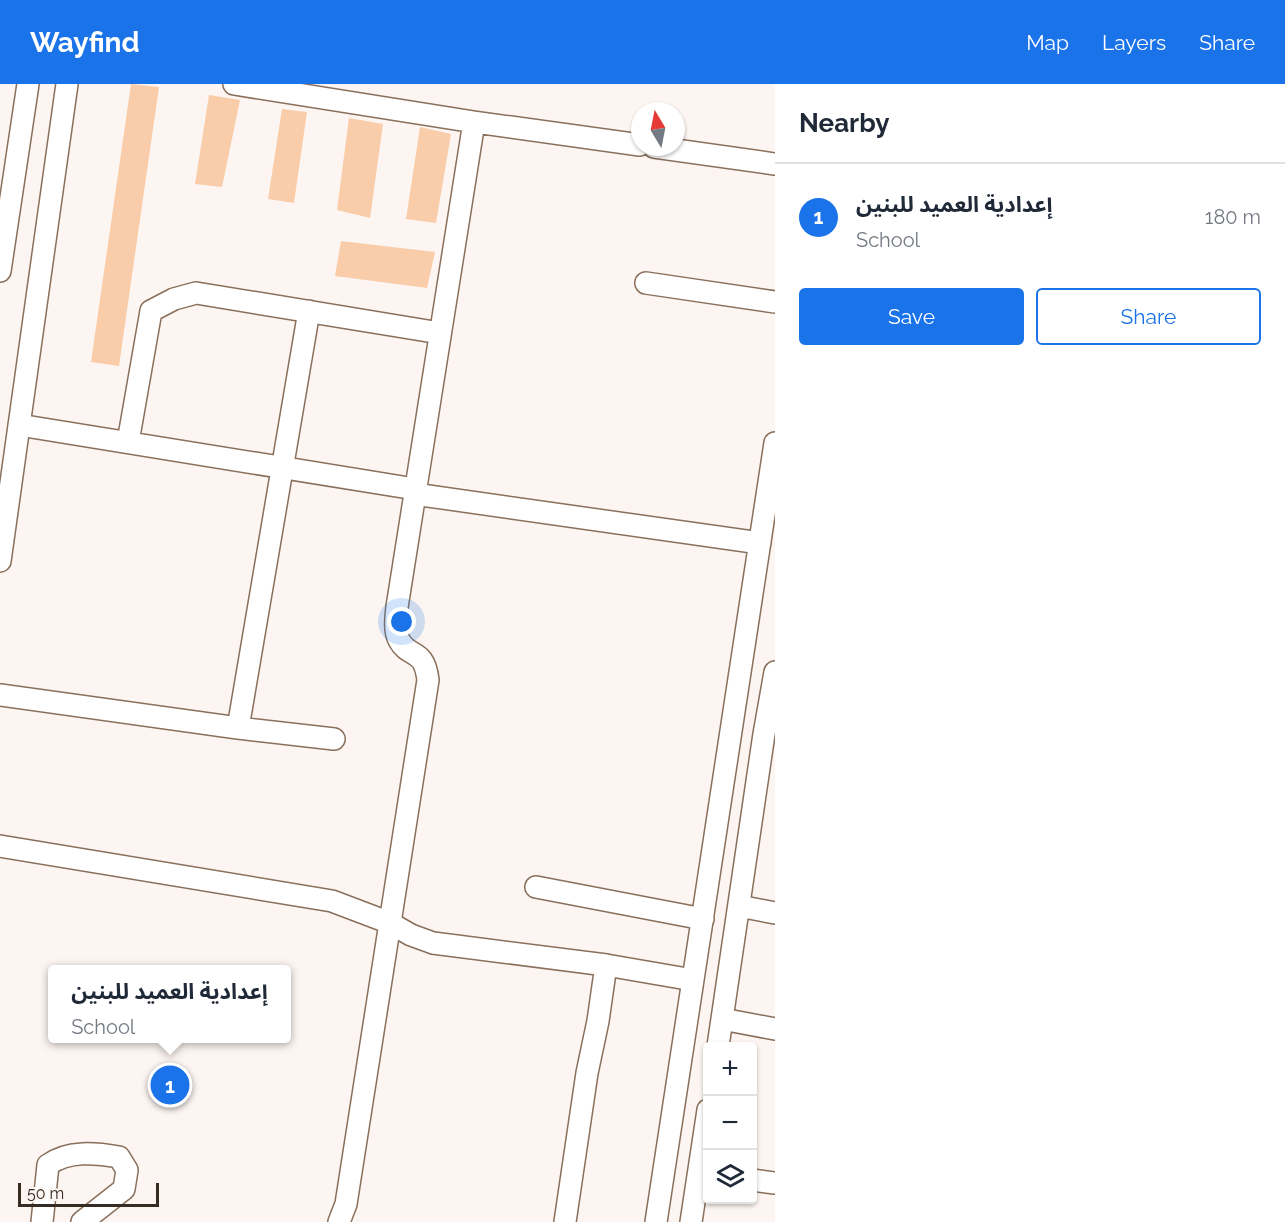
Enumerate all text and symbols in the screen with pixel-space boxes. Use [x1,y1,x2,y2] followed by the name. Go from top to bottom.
[30,26,140,59] text: Wayfind
[1026,30,1069,55] text: Map
[1102,30,1166,55] text: Layers
[1199,30,1255,55] text: Share
[631,102,685,156] north arrow
[799,108,889,138] text: Nearby
[856,191,1053,217] text: إعدادية العميد للبنين
[814,205,823,229] text: 1
[1205,205,1261,229] text: 180 m
[856,228,920,252] text: School
[799,288,1024,345] button: Save
[1036,288,1261,345] button: Share
[387,607,416,636] your location
[48,965,291,1043] popup
[71,978,268,1004] text: إعدادية العميد للبنين
[71,1015,135,1039] text: School
[703,1042,757,1204] map controls
[703,1042,757,1096] button: +
[150,1062,190,1108] pin: 1
[703,1096,757,1150] button: −
[703,1150,757,1204] button: layers
[18,1180,159,1208] scale bar
[27,1184,64,1203] text: 50 m

